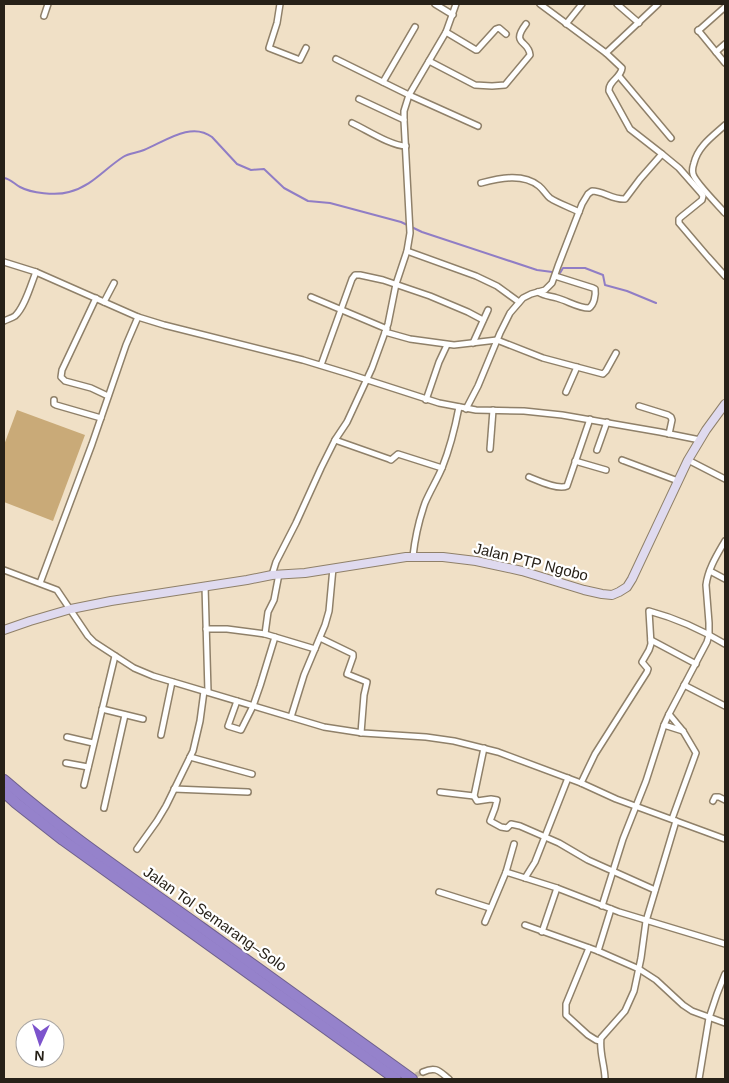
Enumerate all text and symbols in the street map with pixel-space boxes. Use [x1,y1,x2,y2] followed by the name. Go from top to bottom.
[472,539,590,584] street label: Jalan PTP Ngobo
[141,863,290,974] street label: Jalan Tol Semarang–Solo
[15,1018,65,1068] north arrow
[34,1048,45,1064] text: N

